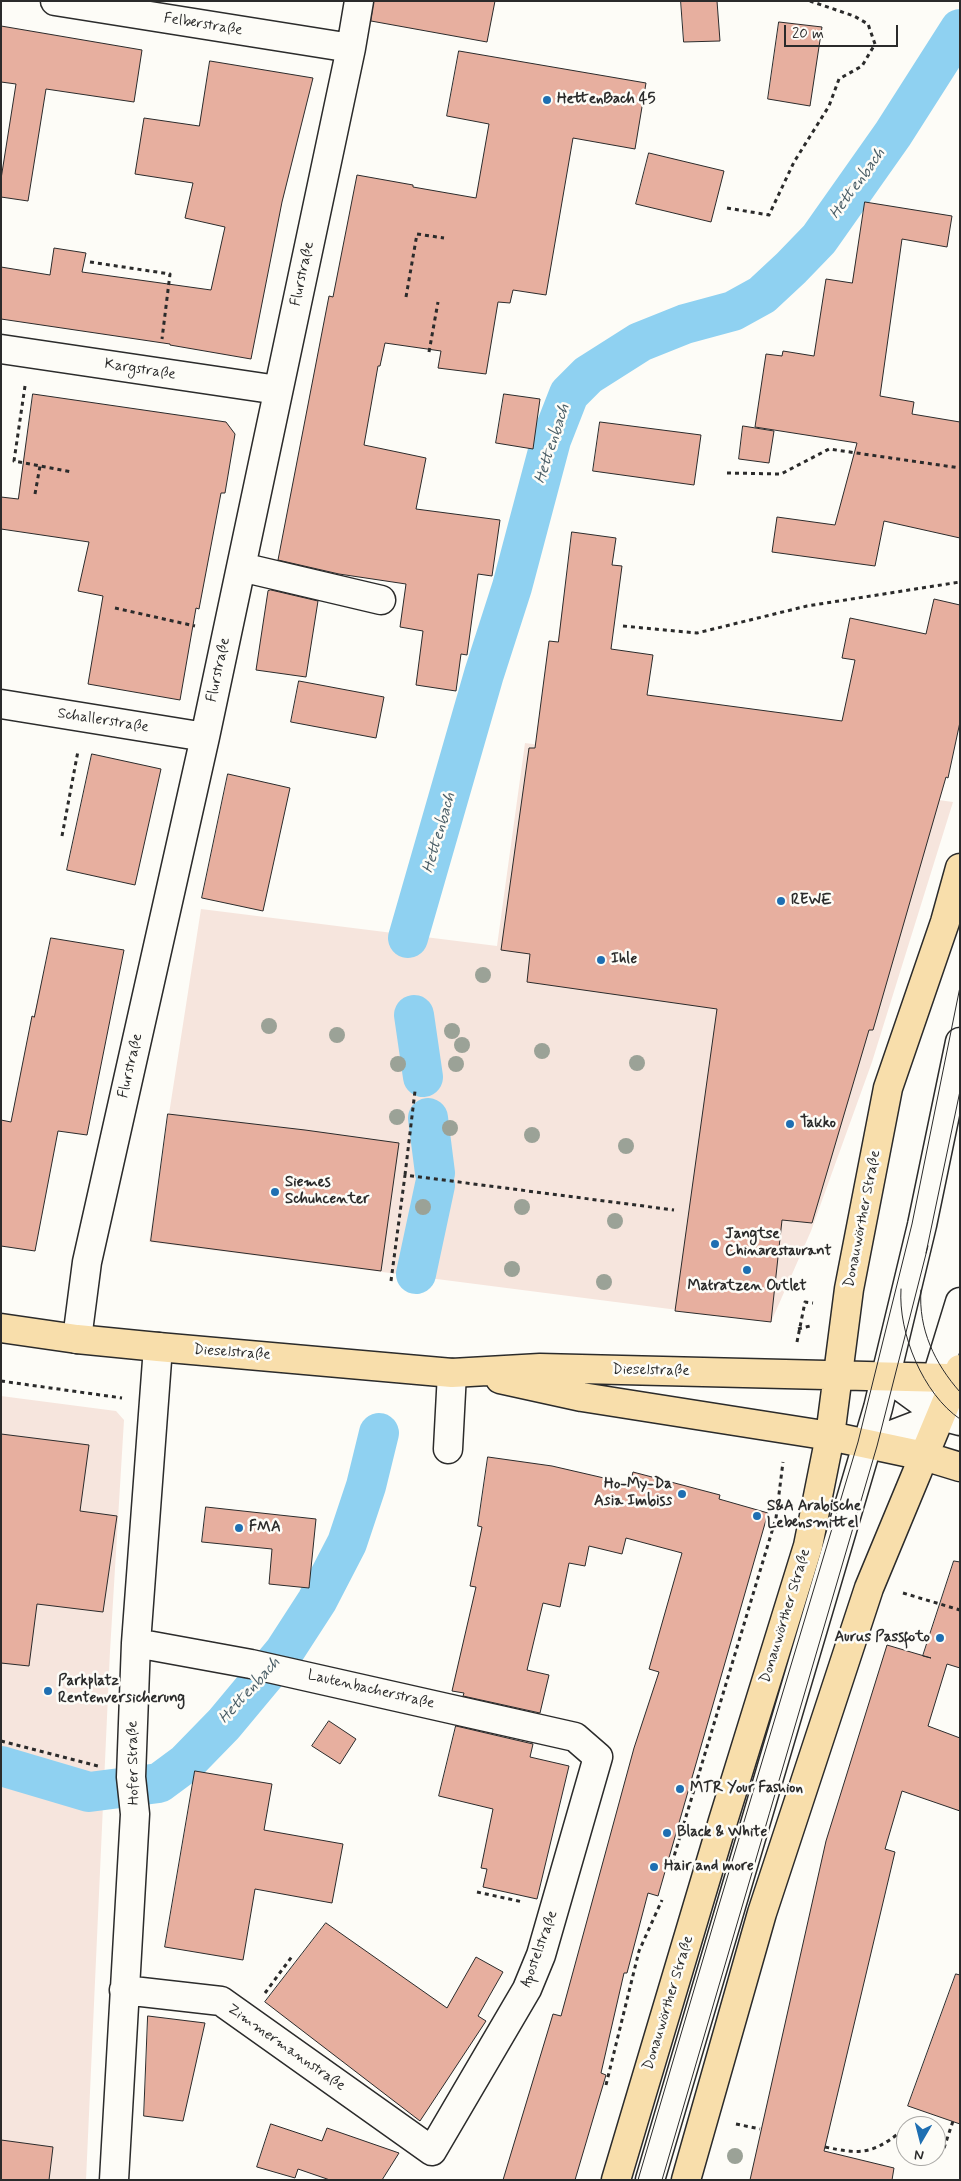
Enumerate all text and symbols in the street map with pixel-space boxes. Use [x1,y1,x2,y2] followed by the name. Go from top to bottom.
[162,10,244,40] street label: Felberstraße
[786,15,900,47] scale bar
[792,24,824,44] text: 20 m
[557,91,656,109] place label: HettenBach 45
[541,94,553,106] marker: HettenBach 45
[826,145,890,223] water label: Hettenbach
[287,240,319,308] street label: Flurstraße
[103,355,177,385] street label: Kargstraße
[531,402,575,486] water label: Hettenbach
[203,636,235,704] street label: Flurstraße
[56,705,150,737] street label: Schallerstraße
[419,791,461,875] water label: Hettenbach
[791,892,832,910] place label: REWE
[775,895,787,907] marker: REWE
[611,951,637,969] place label: Ihle
[595,954,607,966] marker: Ihle
[115,1032,147,1100] street label: Flurstraße
[800,1115,836,1133] place label: Takko
[784,1118,796,1130] marker: Takko
[841,1149,885,1289] street label: Donauwörther Straße
[285,1174,369,1209] place label: Siemes Schuhcenter
[269,1186,281,1198] marker: Siemes Schuhcenter
[725,1226,832,1261] place label: Jangtse Chinarestaurant
[709,1238,721,1250] marker: Jangtse Chinarestaurant
[741,1264,753,1276] marker: Matratzen Outlet
[687,1278,807,1296] place label: Matratzen Outlet
[193,1341,271,1365] street label: Dieselstraße
[612,1361,690,1381] street label: Dieselstraße
[594,1476,672,1511] place label: Ho-My-Da Asia Imbiss
[676,1488,688,1500] marker: Ho-My-Da Asia Imbiss
[767,1498,861,1533] place label: S&A Arabische Lebensmittel
[751,1510,763,1522] marker: S&A Arabische Lebensmittel
[249,1519,281,1537] place label: FMA
[233,1522,245,1534] marker: FMA
[757,1547,815,1685] street label: Donauwörther Straße
[835,1629,930,1647] place label: Aurus Passfoto
[934,1632,946,1644] marker: Aurus Passfoto
[215,1654,285,1728] water label: Hettenbach
[306,1667,436,1713] street label: Lautenbacherstraße
[58,1673,185,1708] place label: Parkplatz Rentenversicherung
[42,1685,54,1697] marker: Parkplatz Rentenversicherung
[124,1720,144,1806] street label: Hofer Straße
[690,1780,803,1798] place label: MTR Your Fashion
[674,1783,686,1795] marker: MTR Your Fashion
[677,1824,767,1842] place label: Black & White
[661,1827,673,1839] marker: Black & White
[664,1858,754,1876] place label: Hair and more
[648,1861,660,1873] marker: Hair and more
[518,1908,562,1990] street label: Apostelstraße
[640,1934,698,2072] street label: Donauwörther Straße
[223,2000,349,2096] street label: Zimmermannstraße
[896,2116,946,2166] north arrow
[913,2145,925,2164] text: N

